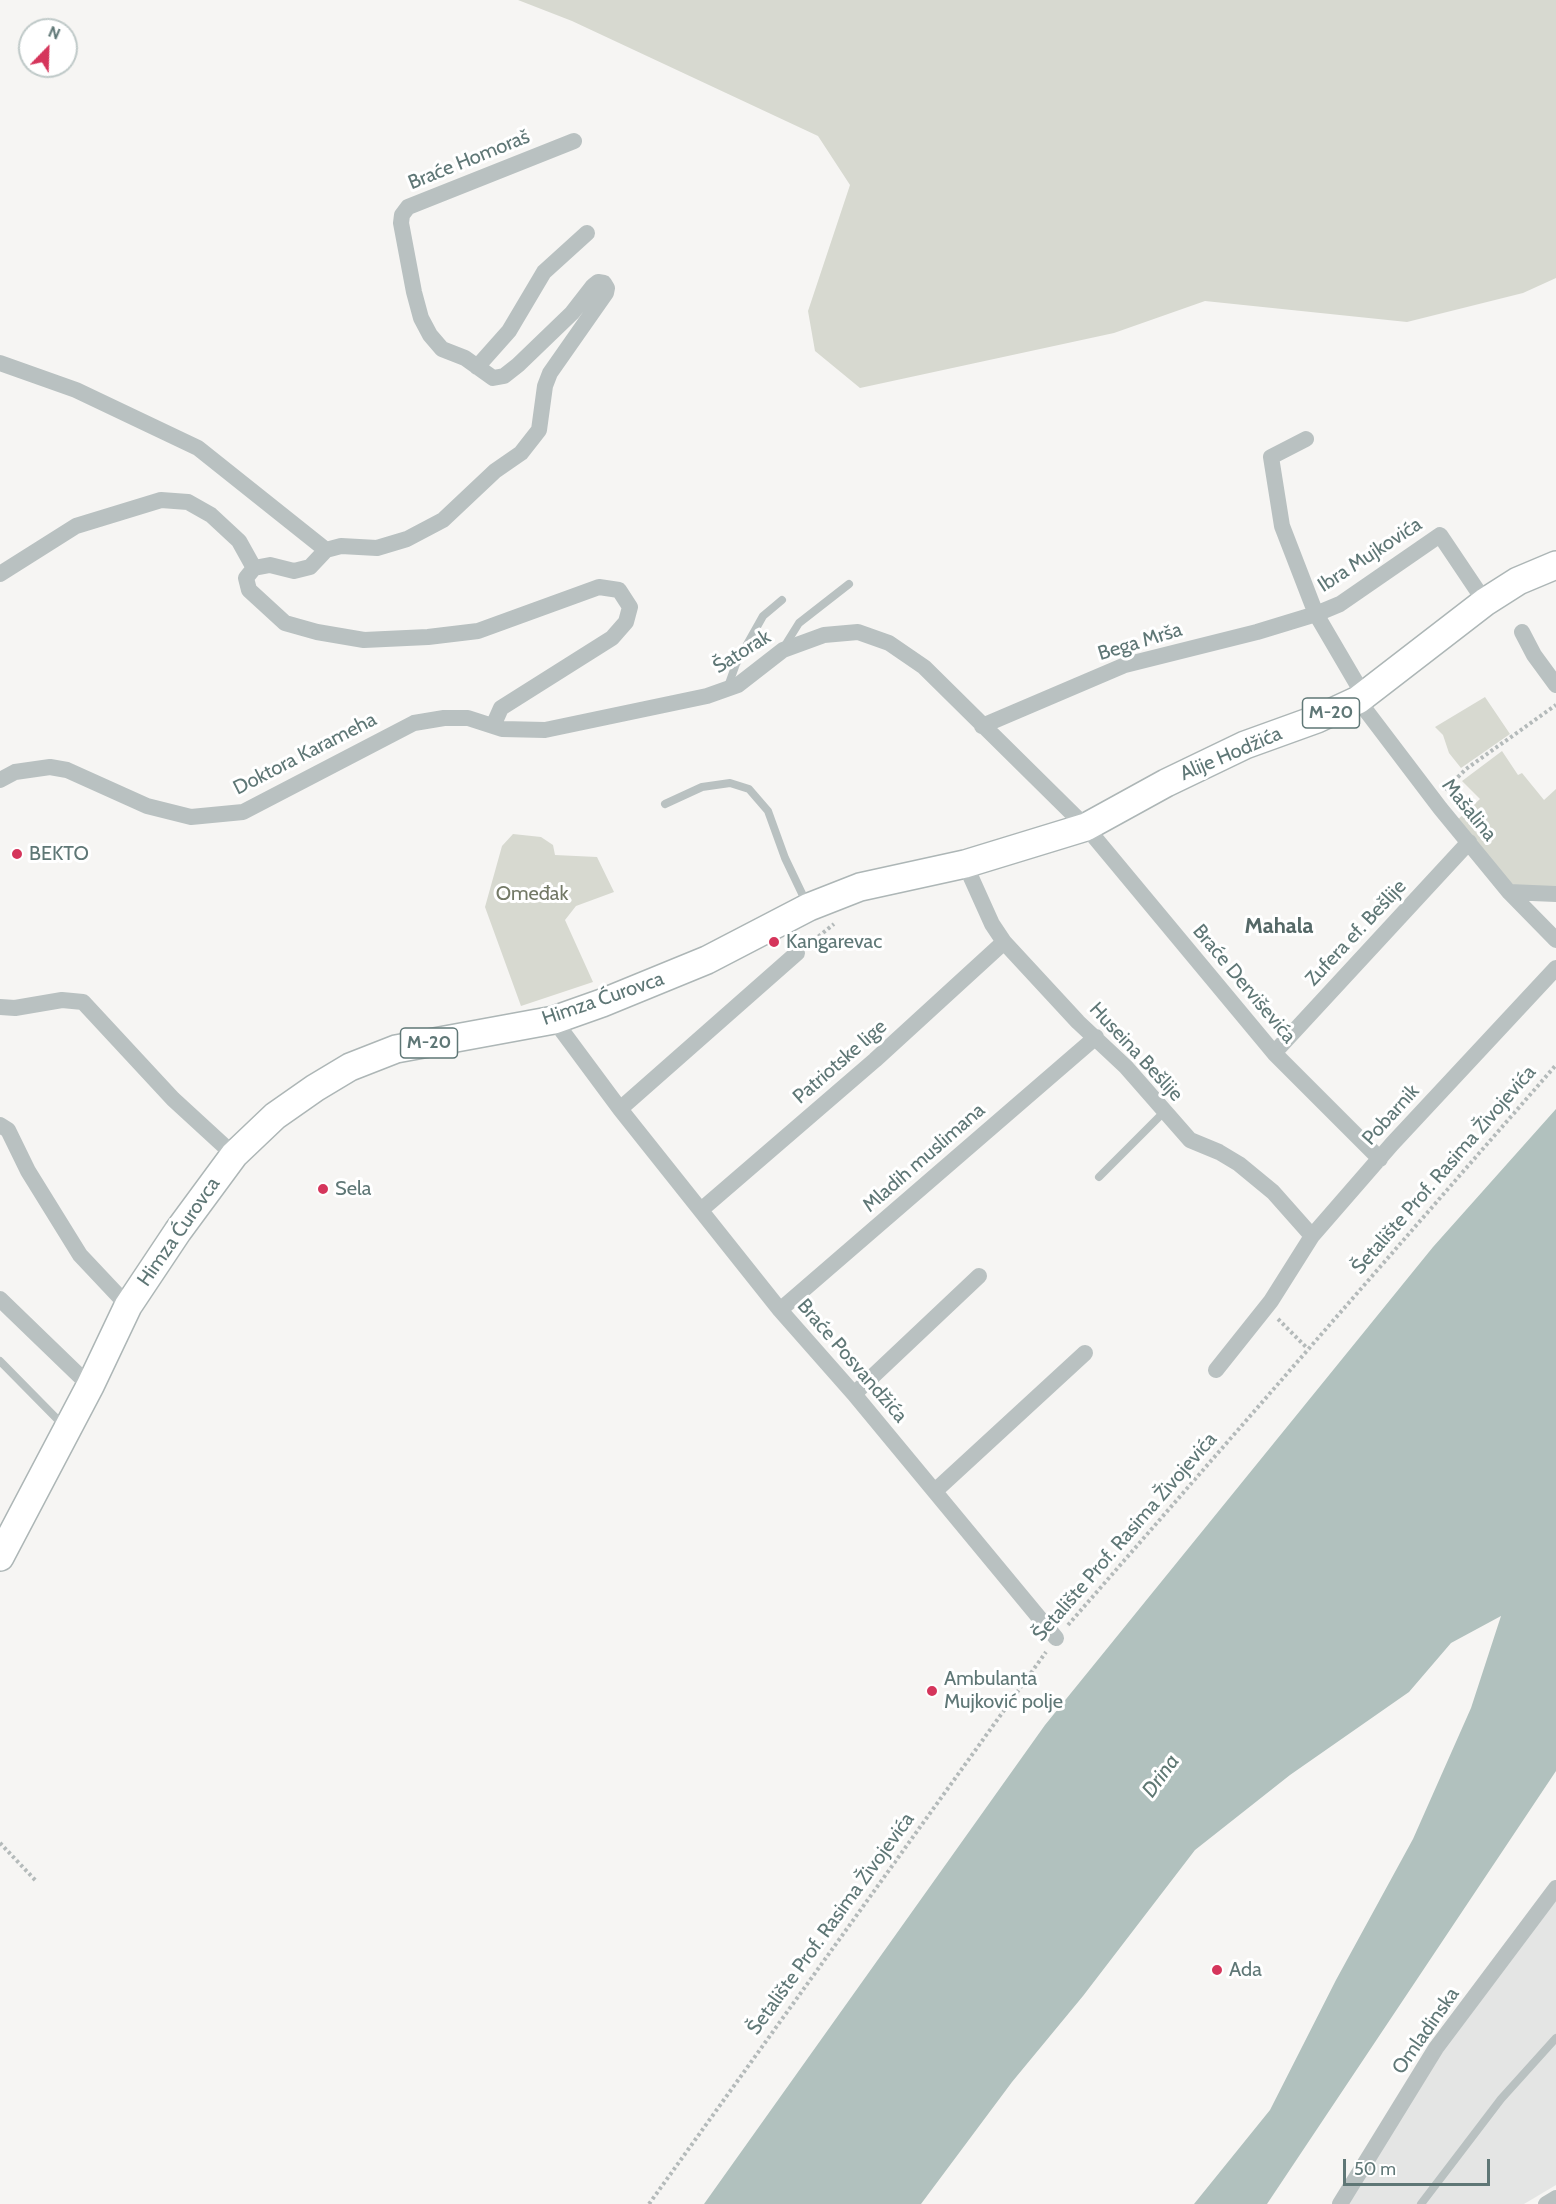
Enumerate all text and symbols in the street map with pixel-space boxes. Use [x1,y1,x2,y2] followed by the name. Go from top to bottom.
[18,18,78,78] north arrow
[46,22,63,44] text: N
[405,125,533,195] street label: Braće Homoraš
[1314,512,1426,598] street label: Ibra Mujkovića
[1095,618,1185,666] street label: Bega Mrša
[709,625,775,679] street label: Šatorak
[1302,698,1360,728] road number: M-20
[230,708,380,800] street label: Doktora Karameha
[1176,722,1286,786] street label: Alije Hodžića
[1437,774,1501,846] street label: Mašalina
[29,842,89,866] place label: BEKTO
[10,847,24,861] marker: BEKTO
[1301,875,1411,991] street label: Zufera ef. Bešlije
[496,882,568,906] park label: Omeđak
[1245,914,1313,940] district label: Mahala
[1187,920,1301,1048] street label: Braće Derviševića
[786,930,882,954] place label: Kangarevac
[767,935,781,949] marker: Kangarevac
[539,967,667,1031] street label: Himza Ćurovca
[1084,998,1188,1106] street label: Huseina Bešlije
[788,1015,892,1109] street label: Patriotske lige
[400,1028,458,1058] road number: M-20
[1347,1061,1541,1279] street label: Šetalište Prof. Rasima Živojevića
[1357,1080,1425,1150] street label: Pobarnik
[858,1098,990,1218] street label: Mladih muslimana
[133,1173,225,1291] street label: Himza Ćurovca
[335,1177,371,1201] place label: Sela
[316,1182,330,1196] marker: Sela
[792,1294,912,1428] street label: Braće Posvandžića
[1028,1428,1222,1646] street label: Šetalište Prof. Rasima Živojevića
[944,1667,1063,1714] place label: Ambulanta Mujković polje
[925,1684,939,1698] marker: Ambulanta Mujković polje
[1137,1750,1185,1802] water label: Drina
[742,1808,920,2040] street label: Šetalište Prof. Rasima Živojevića
[1229,1958,1262,1982] place label: Ada
[1210,1963,1224,1977] marker: Ada
[1387,1983,1465,2079] street label: Omladinska
[1346,2147,1493,2185] scale bar
[1354,2158,1396,2180] text: 50 m

